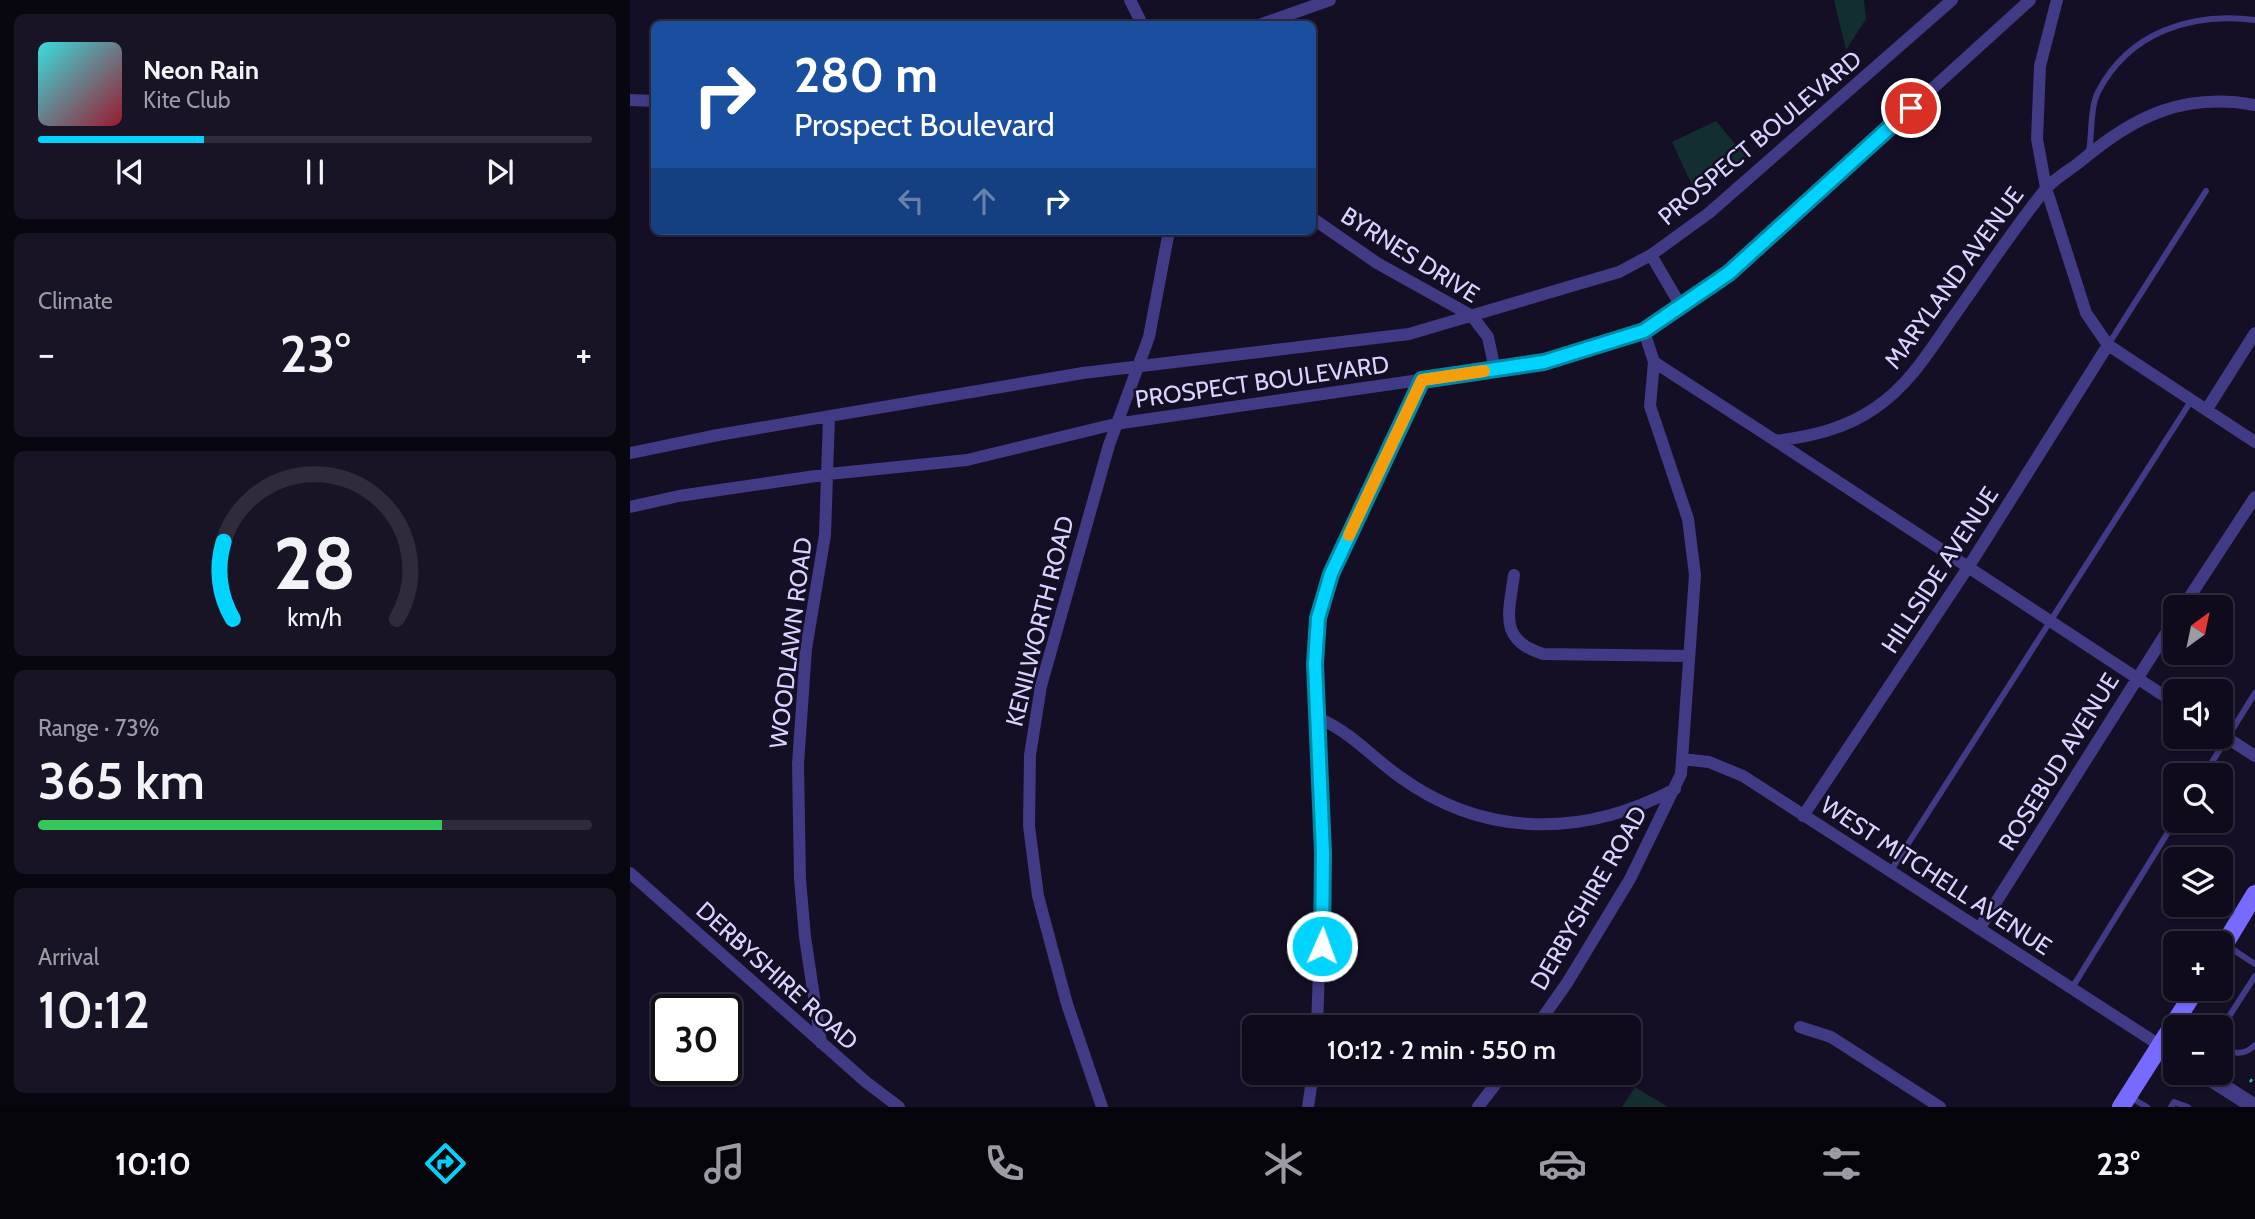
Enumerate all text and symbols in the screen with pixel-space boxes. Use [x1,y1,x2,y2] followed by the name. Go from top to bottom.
[1652,44,1867,231] street label: PROSPECT BOULEVARD
[794,45,938,104] text: 280 m
[679,49,770,140] icon: right
[143,54,259,86] text: Neon Rain
[1881,78,1941,138] pin
[143,86,230,114] text: Kite Club
[1892,89,1930,127] icon: arrive
[794,105,1055,144] text: Prospect Boulevard
[111,153,149,191] icon: previous
[296,153,334,191] icon: pause
[481,153,519,191] icon: next
[1878,181,2029,374] street label: MARYLAND AVENUE
[892,182,930,220] icon: left
[965,182,1003,220] icon: ahead
[1038,182,1076,220] icon: right
[1336,201,1485,309] street label: BYRNES DRIVE
[38,287,113,315] text: Climate
[280,322,350,385] text: 23°
[38,330,55,377] text: −
[575,330,592,377] text: +
[1133,349,1391,414] street label: PROSPECT BOULEVARD
[1875,481,2004,658] street label: HILLSIDE AVENUE
[999,513,1080,729] street label: KENILWORTH ROAD
[274,520,356,608] text: 28
[763,536,818,750] street label: WOODLAWN ROAD
[2163,595,2233,665] north arrow
[2163,595,2233,1085] map controls
[288,602,342,632] text: km/h
[1992,668,2125,856] street label: ROSEBUD AVENUE
[2163,679,2233,749] button: sound
[38,714,159,742] text: Range · 73%
[38,749,205,812] text: 365 km
[2163,763,2233,833] button: search
[1815,790,2057,961] street label: WEST MITCHELL AVENUE
[1524,801,1653,995] street label: DERBYSHIRE ROAD
[2163,847,2233,917] button: layers
[690,895,864,1056] street label: DERBYSHIRE ROAD
[1285,909,1359,983] position arrow
[2163,931,2233,1001] button: +
[38,943,99,971] text: Arrival
[38,978,150,1041] text: 10:12
[651,994,742,1085] speed limit sign: 30
[2163,1015,2233,1085] button: −
[1327,1034,1556,1066] text: 10:12 · 2 min · 550 m
[421,1139,470,1188] icon: directions
[700,1139,749,1188] icon: music
[980,1139,1029,1188] icon: phone
[1259,1139,1308,1188] icon: climate
[1538,1139,1587,1188] icon: car
[1817,1139,1866,1188] icon: filters
[115,1144,191,1183] text: 10:10
[2096,1144,2140,1183] text: 23°

